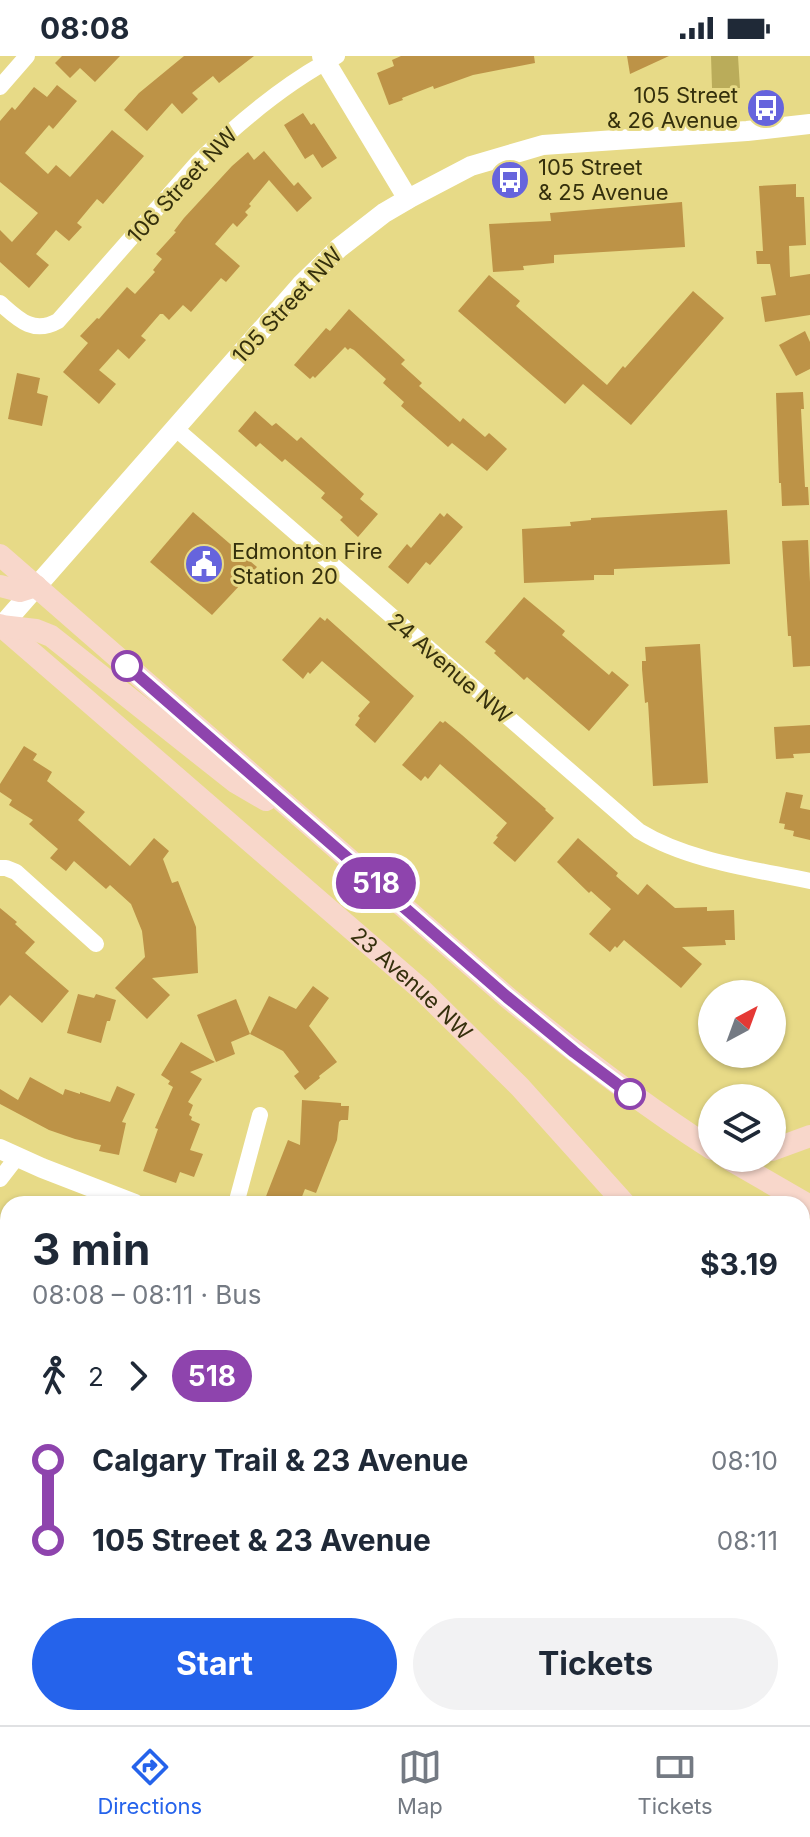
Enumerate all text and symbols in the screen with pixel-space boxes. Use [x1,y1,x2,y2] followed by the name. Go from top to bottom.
[40,10,130,46] text: 08:08
[607,82,738,133] place label: 105 Street & 26 Avenue
[745,87,787,129] bus stop icon: 105 Street & 26 Avenue
[122,121,243,248] street label: 106 Street NW
[538,154,669,205] place label: 105 Street & 25 Avenue
[489,159,531,201] bus stop icon: 105 Street & 25 Avenue
[227,241,348,368] street label: 105 Street NW
[232,538,383,589] place label: Edmonton Fire Station 20
[183,543,225,585] public building icon: Edmonton Fire Station 20
[383,607,517,729] street label: 24 Avenue NW
[112,651,142,681] unlabelled marker
[330,857,422,909] line badge: 518
[352,866,400,900] text: 518
[346,922,478,1046] street label: 23 Avenue NW
[698,980,786,1068] north arrow
[698,980,786,1172] map controls
[615,1079,645,1109] unlabelled marker
[698,1084,786,1172] button: layers
[32,1222,150,1276] text: 3 min
[700,1246,778,1282] text: $3.19
[32,1279,261,1310] text: 08:08 – 08:11 · Bus
[32,1354,76,1398] icon: walk
[116,1354,160,1398] icon: forward
[188,1359,236,1393] text: 518
[88,1361,104,1392] text: 2
[92,1442,468,1478] text: Calgary Trail & 23 Avenue
[711,1445,778,1476] text: 08:10
[92,1522,431,1558] text: 105 Street & 23 Avenue
[717,1525,778,1556] text: 08:11
[32,1618,397,1710] button: Start
[413,1618,778,1710] button: Tickets
[97,1745,202,1819] tab: Directions
[397,1745,443,1819] tab: Map
[638,1745,713,1819] tab: Tickets

